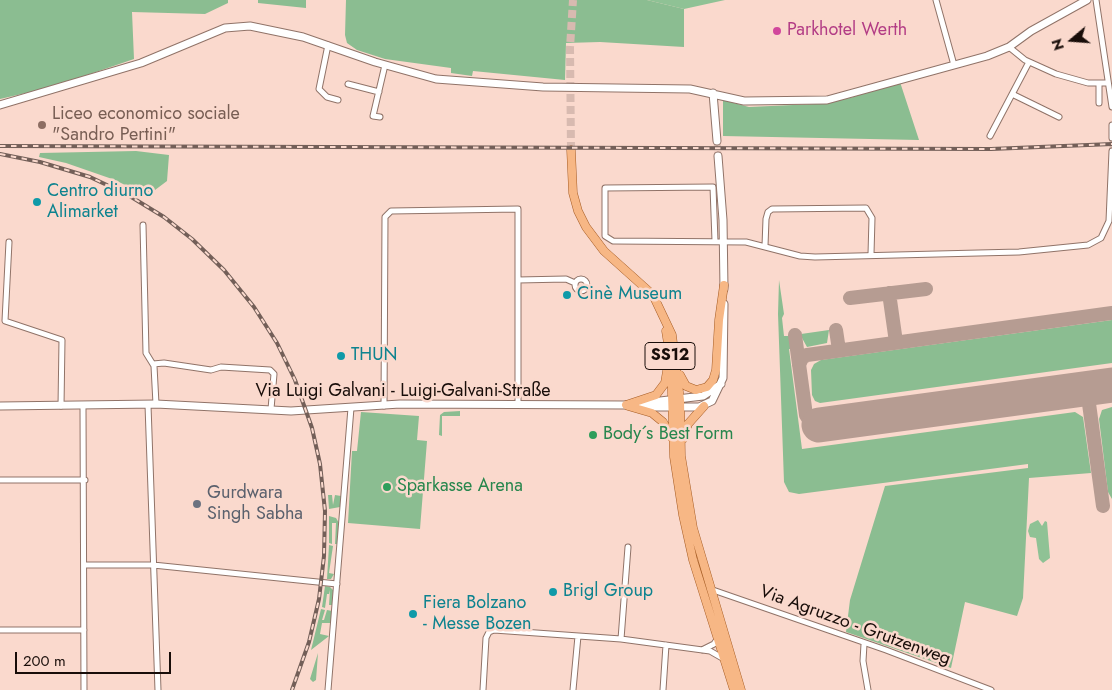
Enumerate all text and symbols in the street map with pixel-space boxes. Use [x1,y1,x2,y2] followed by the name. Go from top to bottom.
[1047,15,1097,65] north arrow
[787,20,907,42] place label: Parkhotel Werth
[771,25,783,37] marker: Parkhotel Werth
[1047,36,1069,53] text: N
[52,104,240,146] place label: Liceo economico sociale "Sandro Pertini"
[36,119,48,131] marker: Liceo economico sociale "Sandro Pertini"
[47,181,153,223] place label: Centro diurno Alimarket
[31,196,43,208] marker: Centro diurno Alimarket
[577,284,682,306] place label: Cinè Museum
[561,289,573,301] marker: Cinè Museum
[645,342,695,370] road number: SS12
[351,345,397,367] place label: THUN
[335,350,347,362] marker: THUN
[255,381,551,403] street label: Via Luigi Galvani - Luigi-Galvani-Straße
[603,424,733,446] place label: Body´s Best Form
[587,429,599,441] marker: Body´s Best Form
[397,476,523,498] place label: Sparkasse Arena
[381,481,393,493] marker: Sparkasse Arena
[207,483,303,526] place label: Gurdwara Singh Sabha
[191,498,203,510] marker: Gurdwara Singh Sabha
[563,581,653,603] place label: Brigl Group
[757,581,953,671] street label: Via Agruzzo - Grutzenweg
[547,586,559,598] marker: Brigl Group
[423,593,532,636] place label: Fiera Bolzano - Messe Bozen
[407,608,419,620] marker: Fiera Bolzano - Messe Bozen
[18,642,174,674] scale bar
[23,650,66,672] text: 200 m

